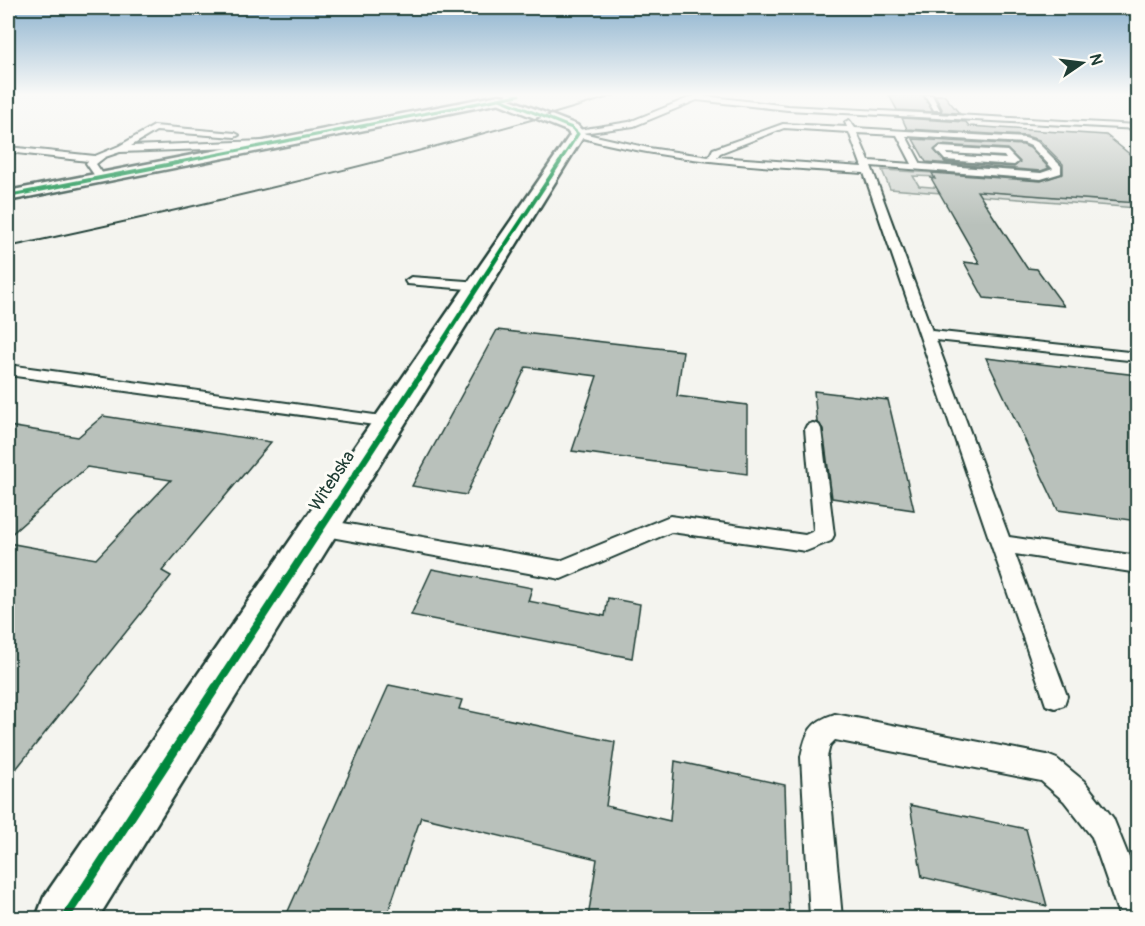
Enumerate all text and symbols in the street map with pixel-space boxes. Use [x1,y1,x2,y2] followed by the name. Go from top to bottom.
[1052,33,1112,93] north arrow
[1085,52,1107,67] text: N
[304,446,360,516] street label: Witebska

